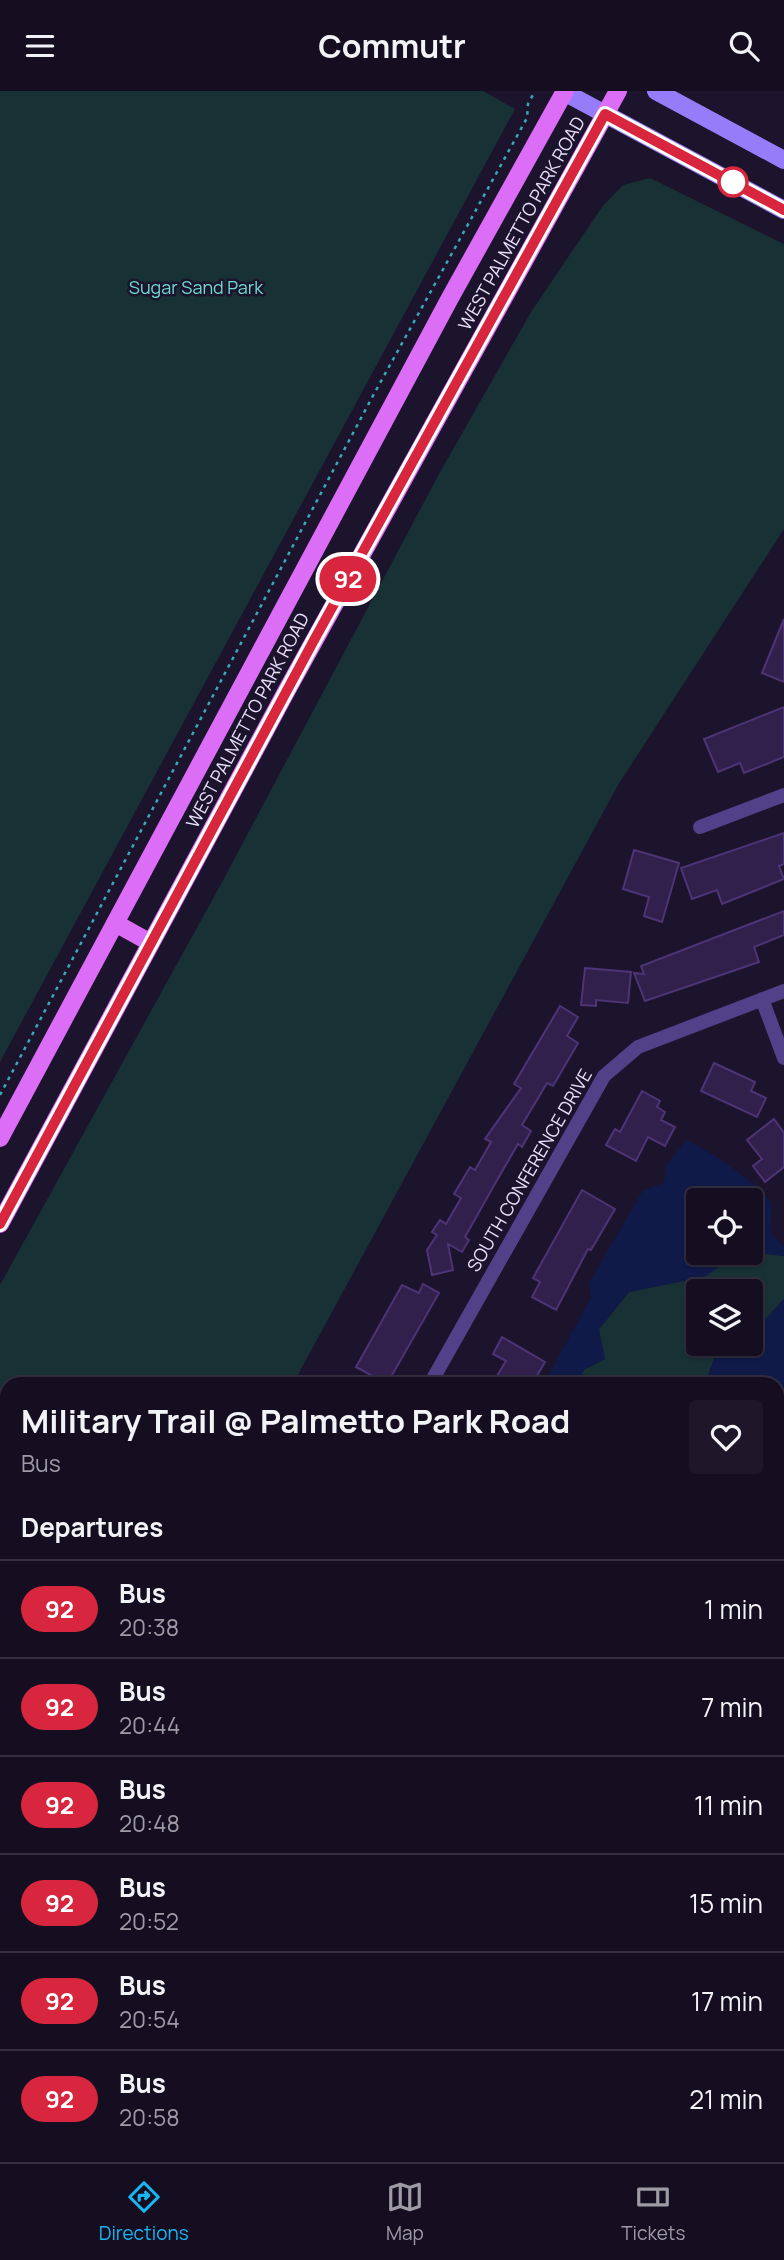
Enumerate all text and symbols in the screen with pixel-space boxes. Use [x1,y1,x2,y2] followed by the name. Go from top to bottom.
[318,24,466,68] text: Commutr
[21,27,59,65] icon: menu
[725,27,763,65] icon: search
[452,112,590,334] street label: WEST PALMETTO PARK ROAD
[718,167,748,197] unlabelled marker
[129,275,264,299] park label: Sugar Sand Park
[316,556,380,602] line badge: 92
[333,562,363,595] text: 92
[180,608,314,832] street label: WEST PALMETTO PARK ROAD
[461,1064,597,1276] street label: SOUTH CONFERENCE DRIVE
[686,1188,763,1356] map controls
[686,1188,763,1265] button: locate
[686,1279,763,1356] button: layers
[21,1398,570,1443] text: Military Trail @ Palmetto Park Road
[689,1400,763,1474] button: heart
[21,1447,61,1479] text: Bus
[21,1509,163,1545] text: Departures
[119,1575,166,1611] text: Bus
[704,1591,763,1627] text: 1 min
[45,1592,74,1625] text: 92
[119,1611,179,1643] text: 20:38
[119,1673,166,1709] text: Bus
[701,1689,763,1725] text: 7 min
[45,1690,74,1723] text: 92
[119,1709,180,1741] text: 20:44
[119,1771,166,1807] text: Bus
[694,1787,763,1823] text: 11 min
[45,1788,74,1821] text: 92
[119,1807,180,1839] text: 20:48
[119,1869,166,1905] text: Bus
[689,1885,763,1921] text: 15 min
[45,1886,74,1919] text: 92
[119,1905,179,1937] text: 20:52
[119,1967,166,2003] text: Bus
[691,1983,763,2019] text: 17 min
[45,1984,74,2017] text: 92
[119,2003,180,2035] text: 20:54
[119,2065,166,2101] text: Bus
[689,2081,763,2117] text: 21 min
[45,2082,74,2115] text: 92
[119,2101,180,2133] text: 20:58
[99,2178,189,2246] tab: Directions
[386,2178,424,2246] tab: Map
[621,2178,685,2246] tab: Tickets

